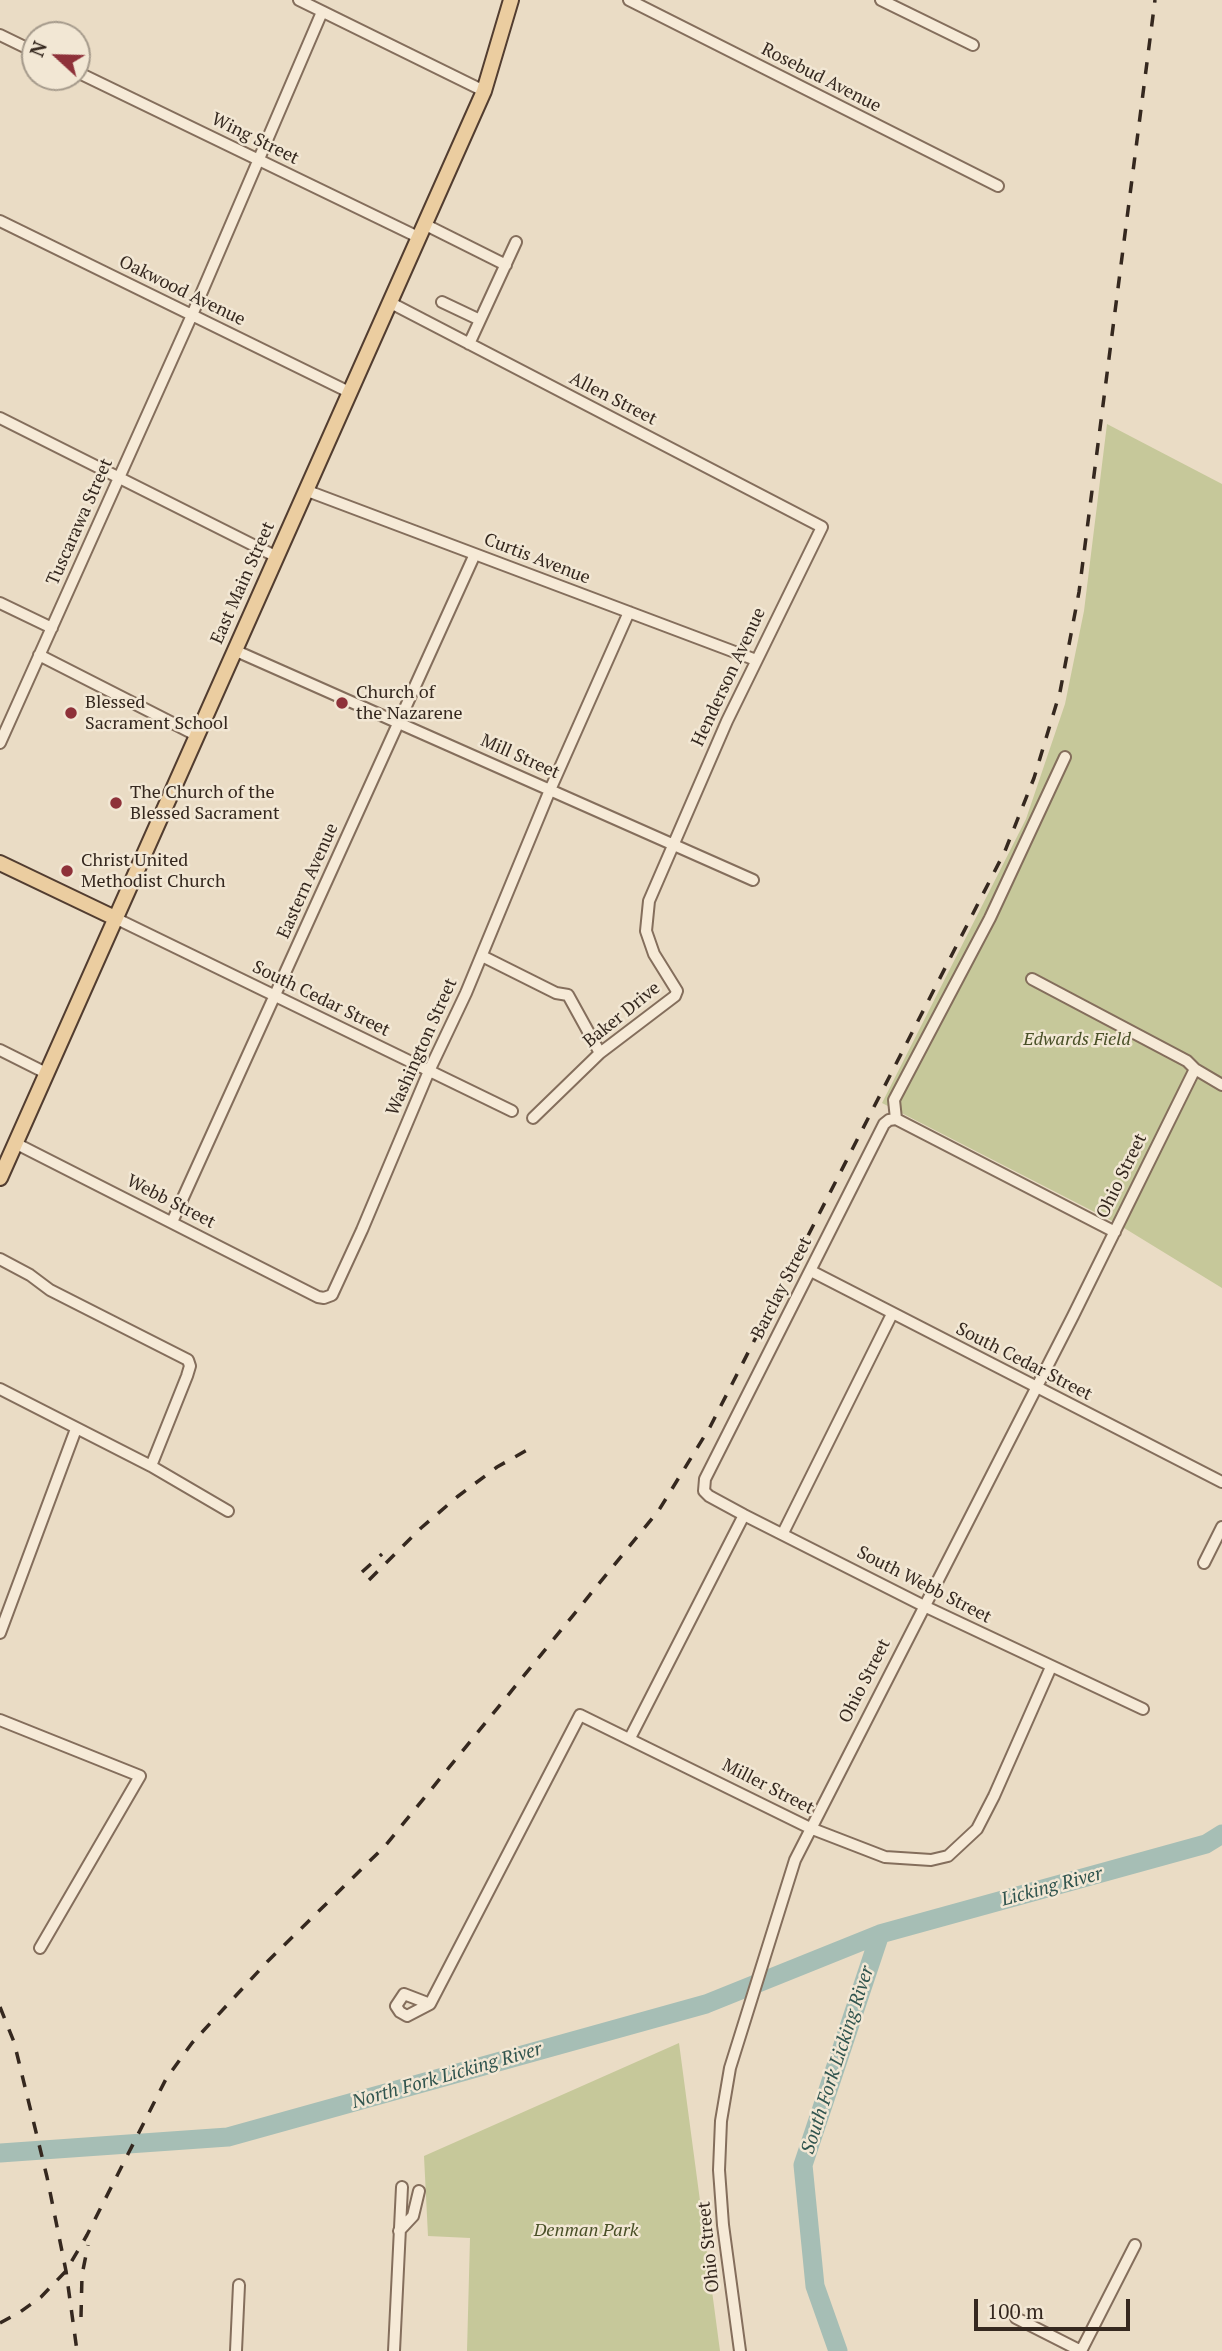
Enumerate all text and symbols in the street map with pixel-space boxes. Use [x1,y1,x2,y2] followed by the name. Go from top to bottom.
[21,21,91,91] north arrow
[24,37,52,60] text: N
[758,39,884,117] street label: Rosebud Avenue
[208,109,302,169] street label: Wing Street
[115,251,249,331] street label: Oakwood Avenue
[566,368,660,430] street label: Allen Street
[42,455,118,589] street label: Tuscarawa Street
[206,518,280,648] street label: East Main Street
[481,529,593,589] street label: Curtis Avenue
[687,604,771,750] street label: Henderson Avenue
[356,682,463,724] place label: Church of the Nazarene
[85,692,228,734] place label: Blessed Sacrament School
[334,695,350,711] marker: Church of the Nazarene
[63,705,79,721] marker: Blessed Sacrament School
[477,730,563,784] street label: Mill Street
[130,782,280,824] place label: The Church of the Blessed Sacrament
[108,795,124,811] marker: The Church of the Blessed Sacrament
[273,820,343,942] street label: Eastern Avenue
[81,850,225,892] place label: Christ United Methodist Church
[59,863,75,879] marker: Christ United Methodist Church
[249,956,393,1042] street label: South Cedar Street
[382,975,462,1119] street label: Washington Street
[579,978,665,1052] street label: Baker Drive
[1023,1029,1131,1051] park label: Edwards Field
[1092,1130,1152,1222] street label: Ohio Street
[123,1170,219,1234] street label: Webb Street
[747,1233,817,1343] street label: Barclay Street
[952,1318,1096,1406] street label: South Cedar Street
[853,1542,995,1628] street label: South Webb Street
[835,1635,895,1727] street label: Ohio Street
[718,1755,818,1819] street label: Miller Street
[999,1863,1105,1911] water label: Licking River
[797,1963,879,2157] water label: South Fork Licking River
[349,2038,545,2114] water label: North Fork Licking River
[693,2200,725,2294] street label: Ohio Street
[534,2220,638,2242] park label: Denman Park
[977,2284,1133,2328] scale bar
[987,2297,1044,2325] text: 100 m

